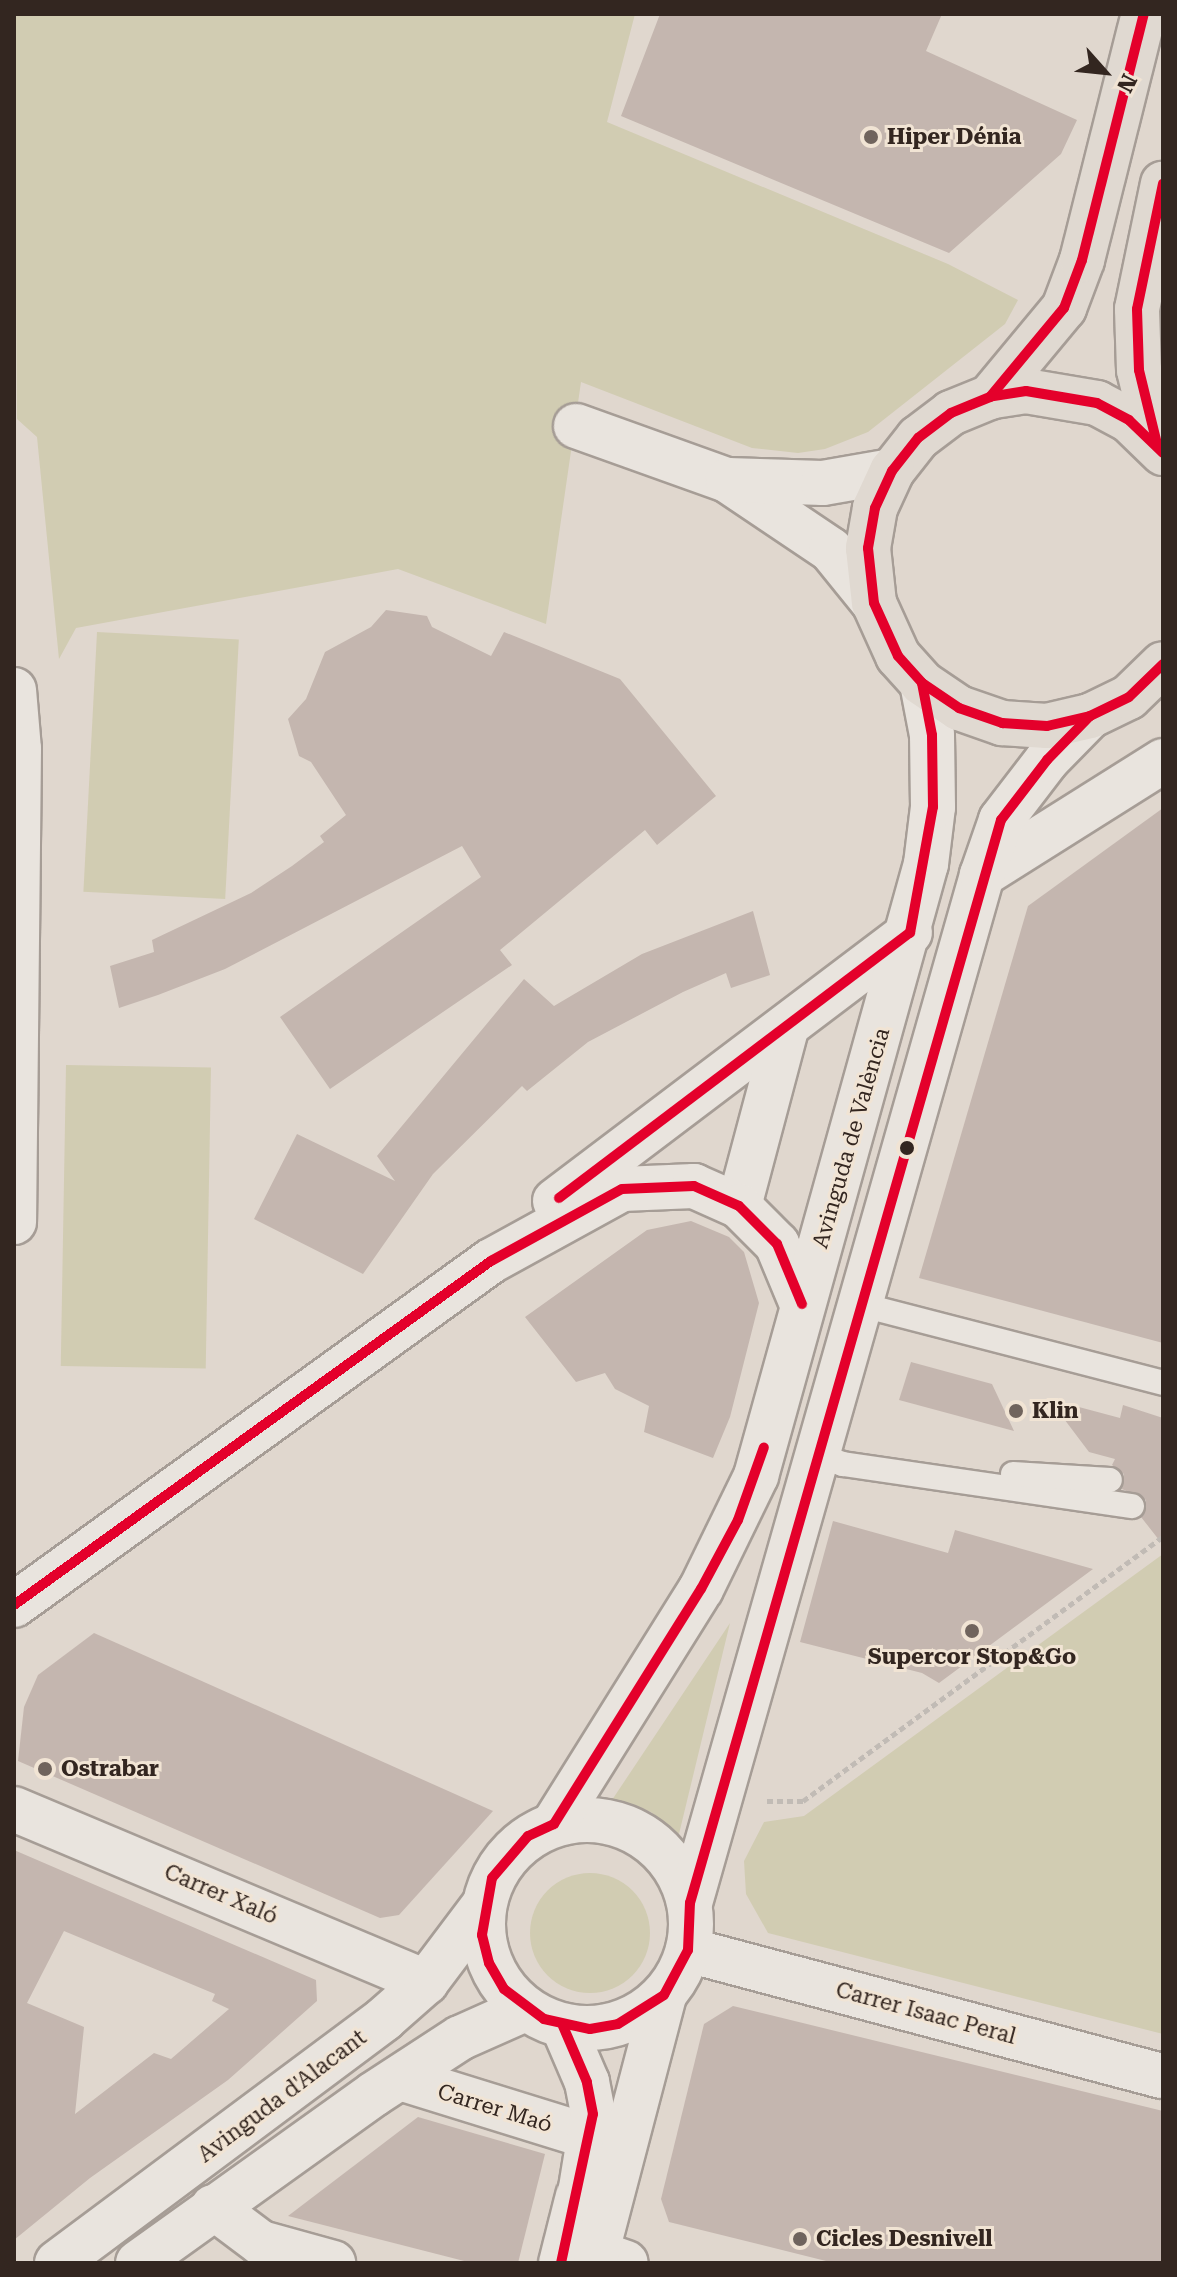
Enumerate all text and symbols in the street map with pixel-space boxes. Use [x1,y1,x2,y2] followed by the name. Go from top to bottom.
[1065,32,1145,112] north arrow
[1112,70,1142,96] text: N
[887,124,1021,150] place label: Hiper Dénia
[862,128,880,146] marker: Hiper Dénia
[807,1025,895,1251] street label: Avinguda de València
[899,1140,915,1156] unlabelled marker
[1032,1398,1079,1424] place label: Klin
[1007,1402,1025,1420] marker: Klin
[963,1622,981,1640] marker: Supercor Stop&Go
[868,1644,1076,1670] place label: Supercor Stop&Go
[61,1756,159,1782] place label: Ostrabar
[36,1760,54,1778] marker: Ostrabar
[160,1858,282,1930] street label: Carrer Xaló
[833,1976,1019,2050] street label: Carrer Isaac Peral
[193,2024,371,2168] street label: Avinguda d'Alacant
[435,2078,555,2138] street label: Carrer Maó
[816,2226,992,2252] place label: Cicles Desnivell
[791,2230,809,2248] marker: Cicles Desnivell

